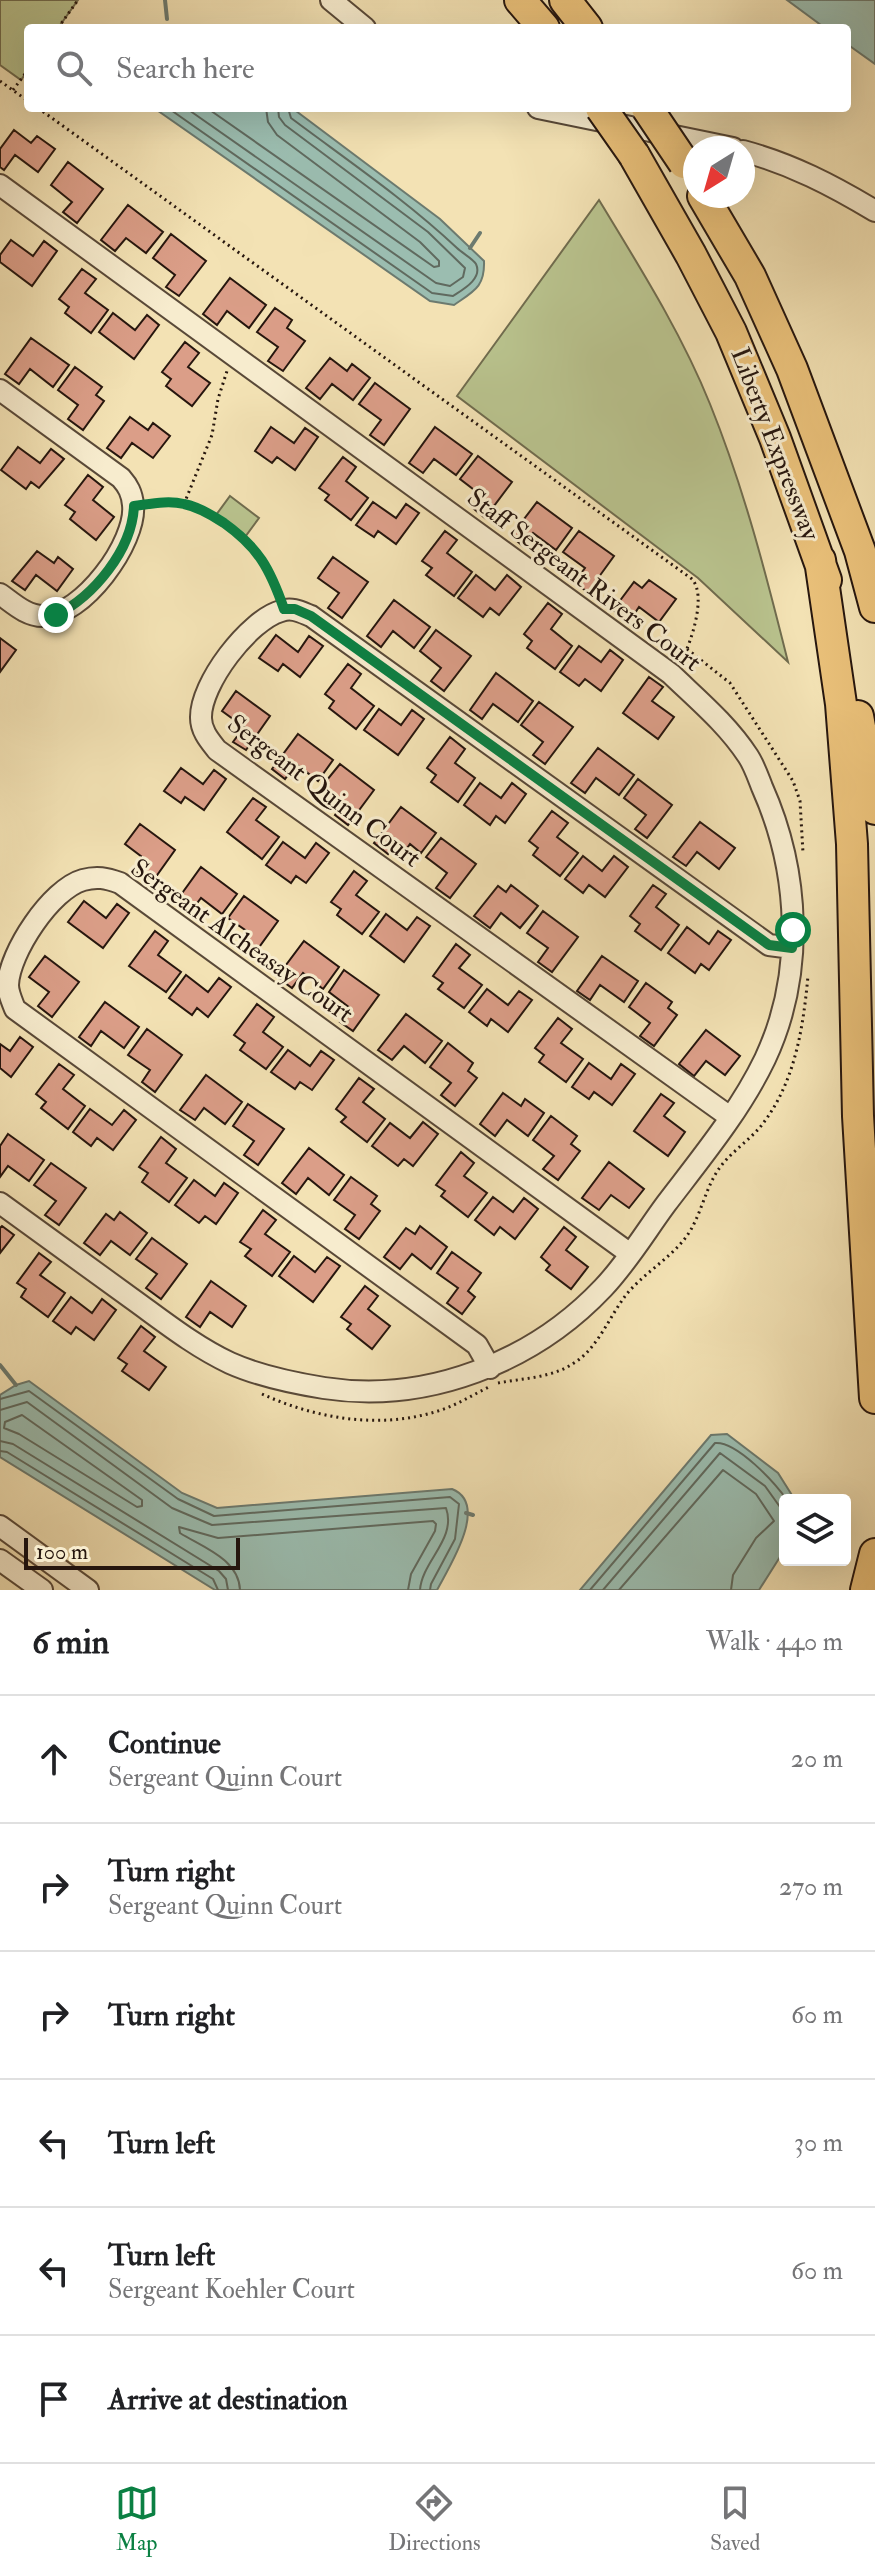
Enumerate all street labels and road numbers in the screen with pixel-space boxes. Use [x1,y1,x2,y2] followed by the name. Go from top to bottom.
[723,343,827,546] street label: Liberty Expressway
[461,482,707,678] street label: Staff Sergeant Rivers Court
[221,708,427,874] street label: Sergeant Quinn Court
[124,852,360,1030] street label: Sergeant Alcheasay Court

